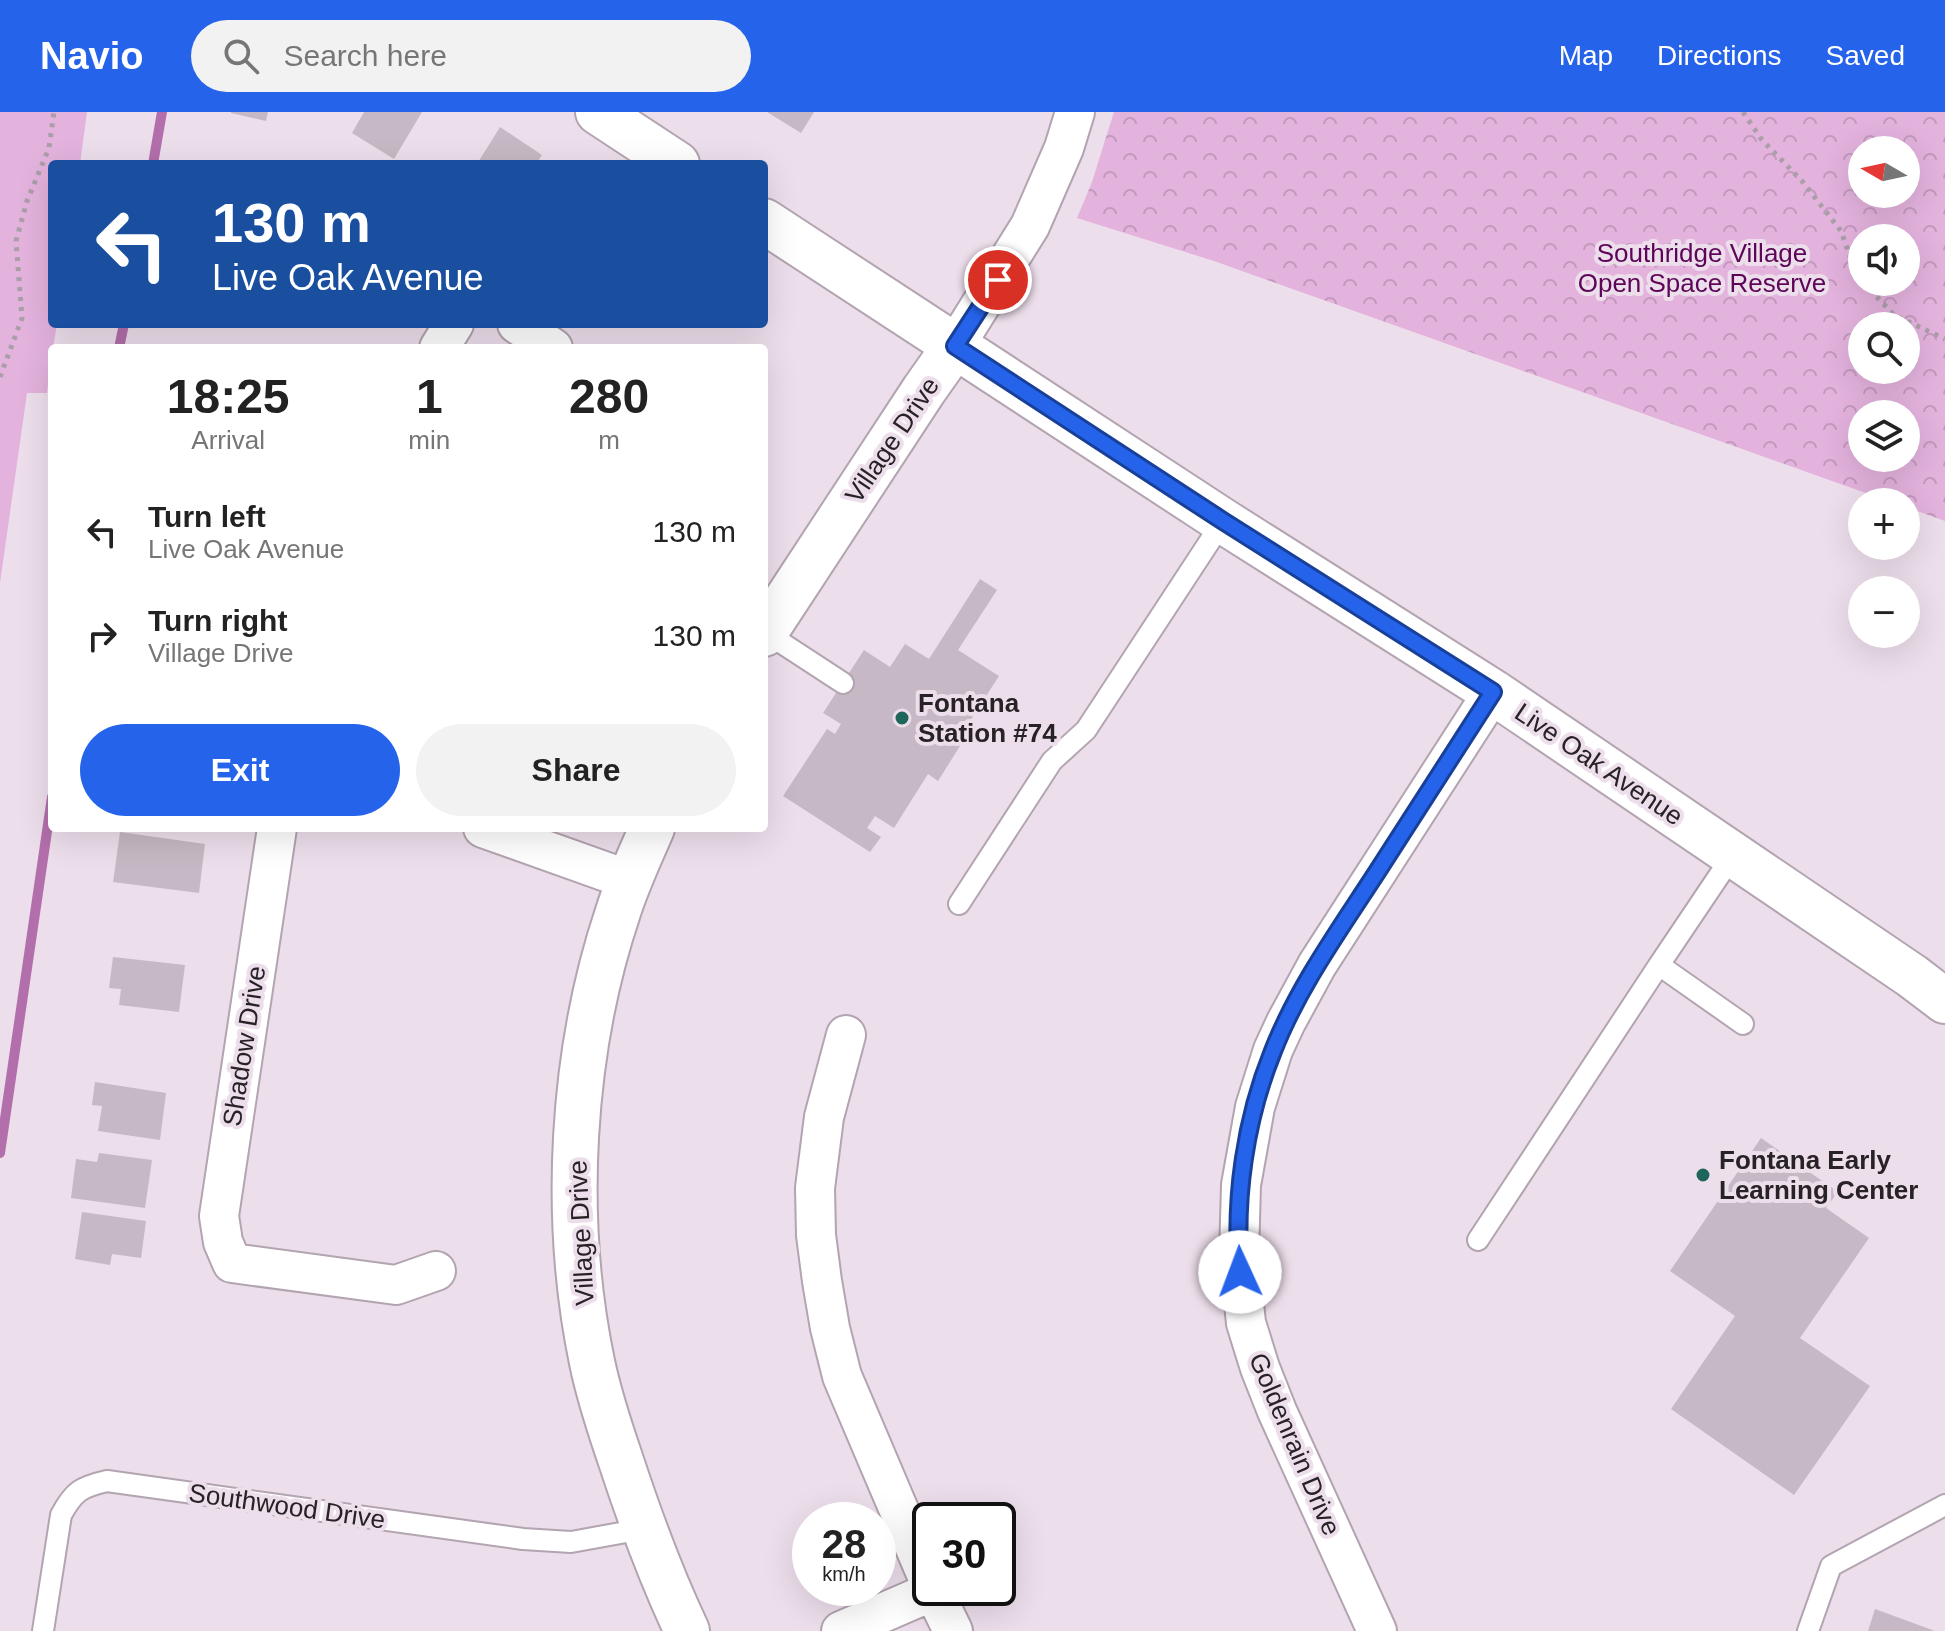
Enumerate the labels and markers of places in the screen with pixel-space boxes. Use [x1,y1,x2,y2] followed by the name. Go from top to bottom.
[964,246,1032,314] pin
[918,688,1057,748] place label: Fontana Station #74
[893,709,911,727] marker: Fontana Station #74
[1719,1145,1918,1205] place label: Fontana Early Learning Center
[1694,1166,1712,1184] marker: Fontana Early Learning Center

